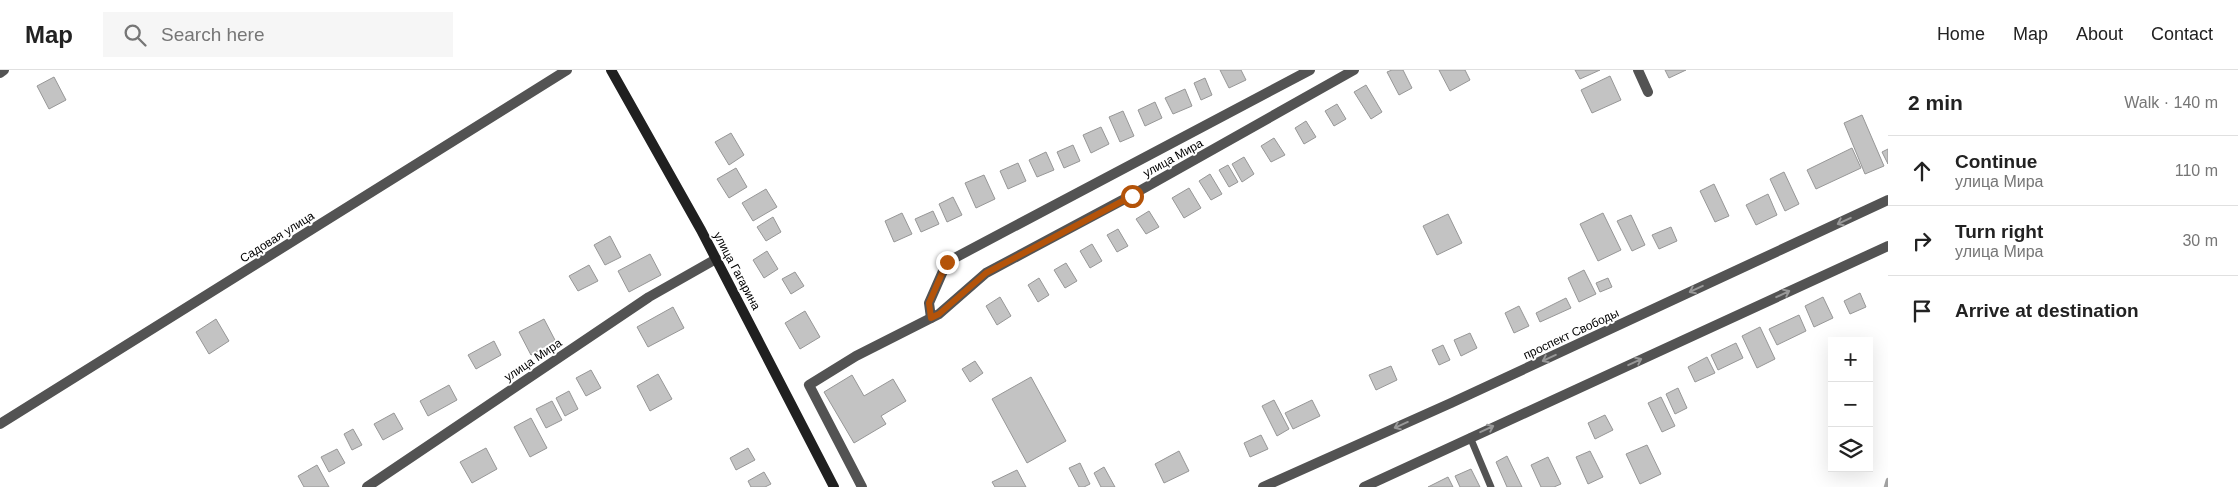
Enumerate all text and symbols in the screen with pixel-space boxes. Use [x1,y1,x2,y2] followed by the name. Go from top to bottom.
[103,12,453,57] search box
[25,21,73,48] text: Map
[121,21,149,49] icon: search
[161,24,265,45] text: Search here
[1937,24,1985,44] text: Home
[2013,24,2048,44] text: Map
[2076,24,2123,44] text: About
[2151,24,2213,44] text: Contact
[1908,91,1963,114] text: 2 min
[2124,94,2218,111] text: Walk · 140 m
[1141,136,1206,180] street label: улица Мира
[1955,151,2037,172] text: Continue
[1908,157,1936,185] icon: ahead
[2175,162,2218,179] text: 110 m
[1955,173,2044,190] text: улица Мира
[1121,185,1144,208] route start
[237,208,317,265] street label: Садовая улица
[1837,216,1852,226] one-way arrow
[1955,221,2043,242] text: Turn right
[1908,227,1936,255] icon: right
[711,230,764,313] street label: улица Гагарина
[2182,232,2218,249] text: 30 m
[1955,243,2044,260] text: улица Мира
[936,251,959,274] route end
[1689,285,1704,295] one-way arrow
[1775,289,1790,298] one-way arrow
[1908,297,1936,325] icon: arrive
[1955,300,2139,321] text: Arrive at destination
[1521,306,1621,362] street label: проспект Свободы
[502,335,565,384] street label: улица Мира
[1828,337,1873,472] map controls
[1828,337,1873,382] button: +
[1542,353,1557,363] one-way arrow
[1627,356,1642,366] one-way arrow
[1828,382,1873,427] button: −
[1394,421,1409,431] one-way arrow
[1479,424,1494,434] one-way arrow
[1828,427,1873,472] button: layers

